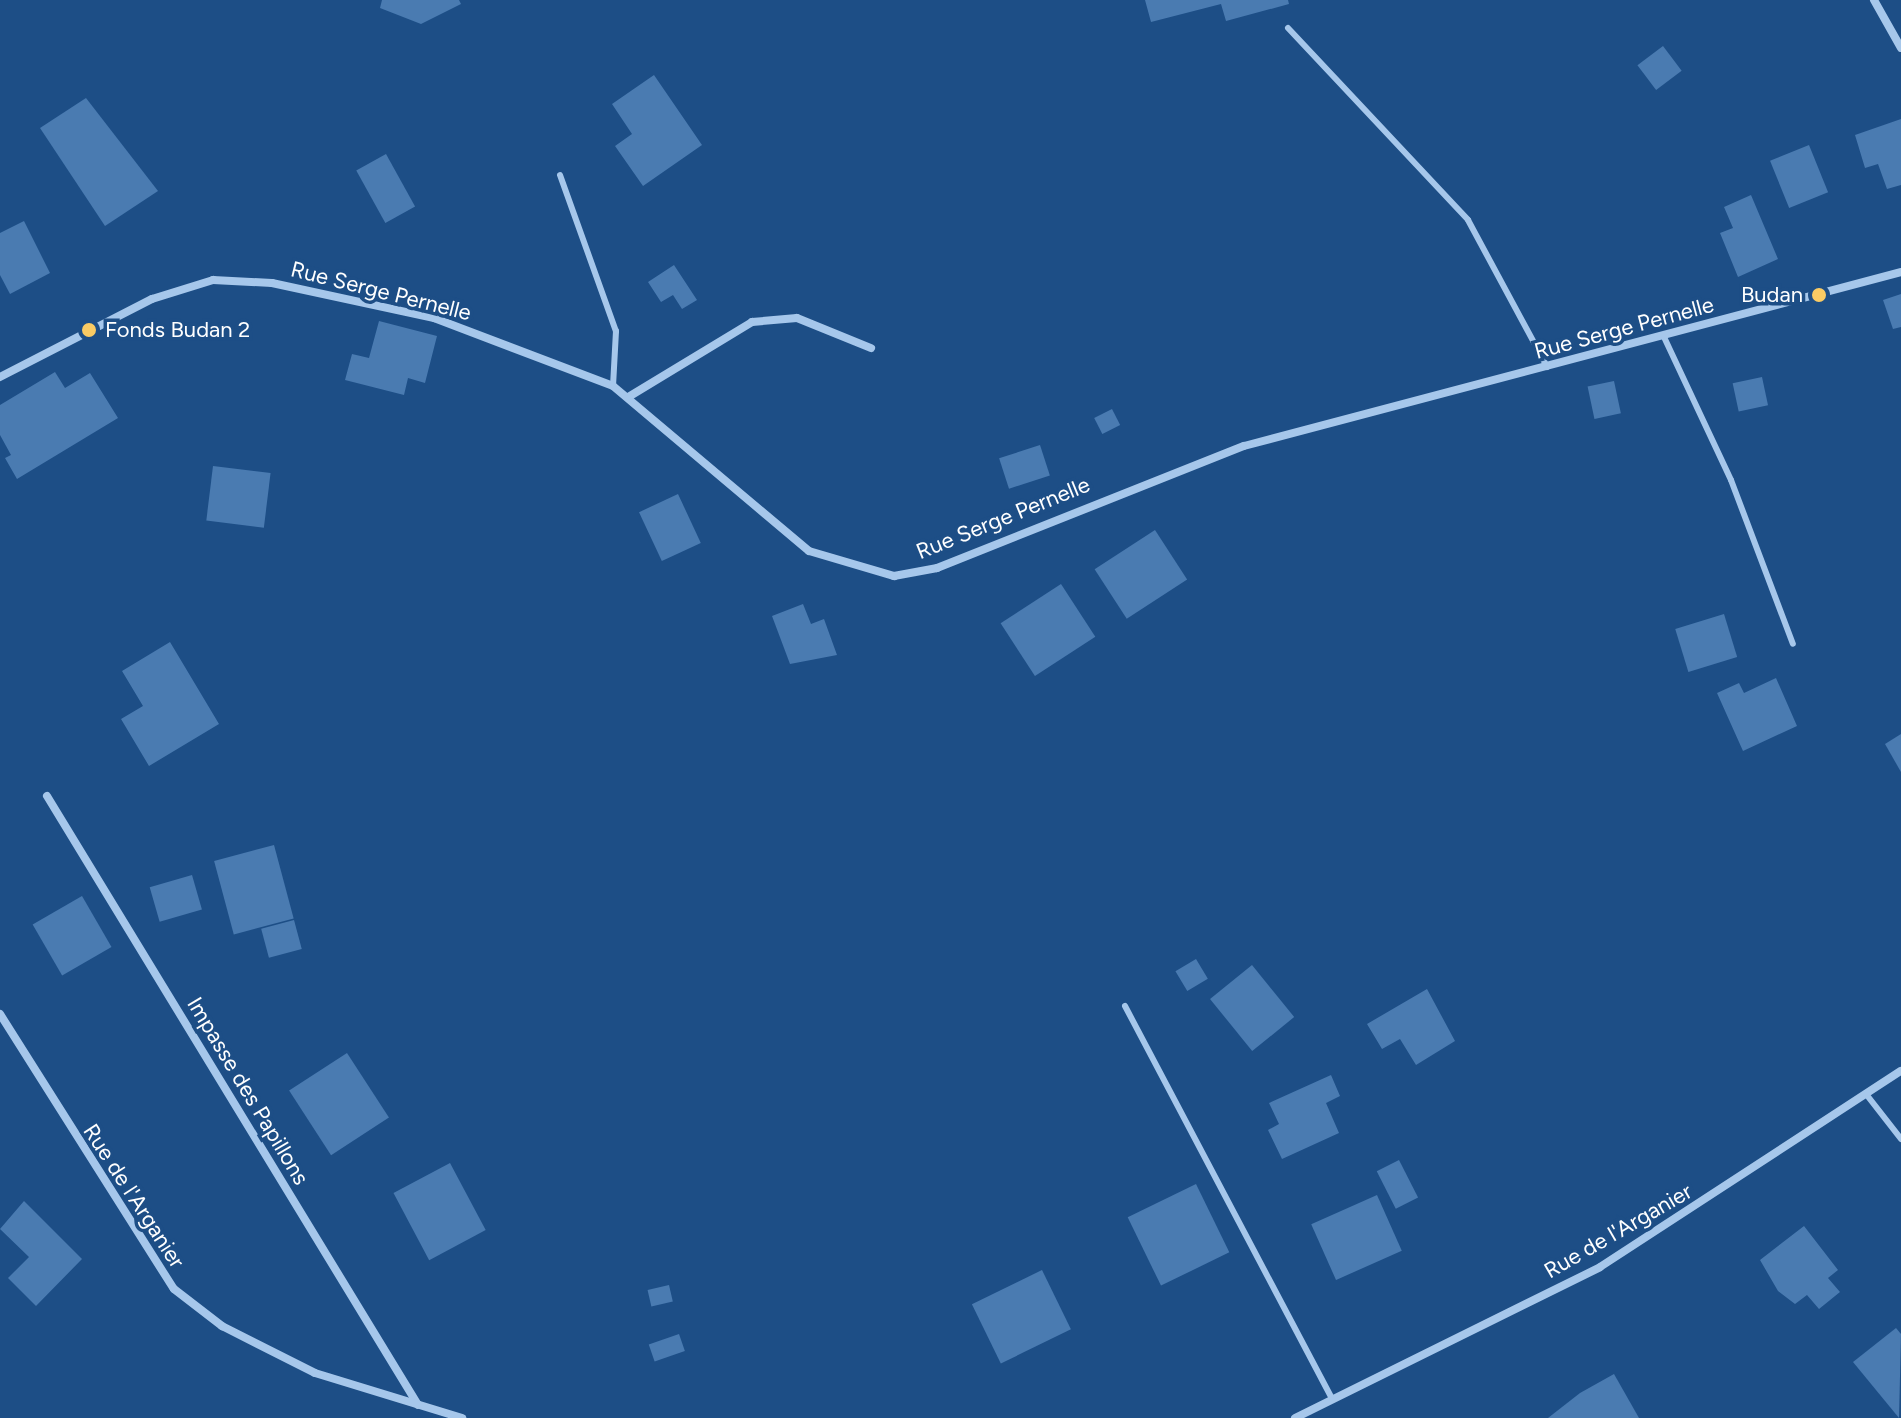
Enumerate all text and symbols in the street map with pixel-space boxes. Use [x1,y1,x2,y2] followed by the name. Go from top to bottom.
[288,256,474,326] street label: Rue Serge Pernelle
[1741,282,1803,308] place label: Budan
[1810,286,1828,304] marker: Budan
[1531,291,1717,365] street label: Rue Serge Pernelle
[105,317,250,343] place label: Fonds Budan 2
[80,321,98,339] marker: Fonds Budan 2
[912,471,1094,565] street label: Rue Serge Pernelle
[182,992,314,1190] street label: Impasse des Papillons
[78,1119,190,1273] street label: Rue de l'Arganier
[1539,1178,1697,1284] street label: Rue de l'Arganier

